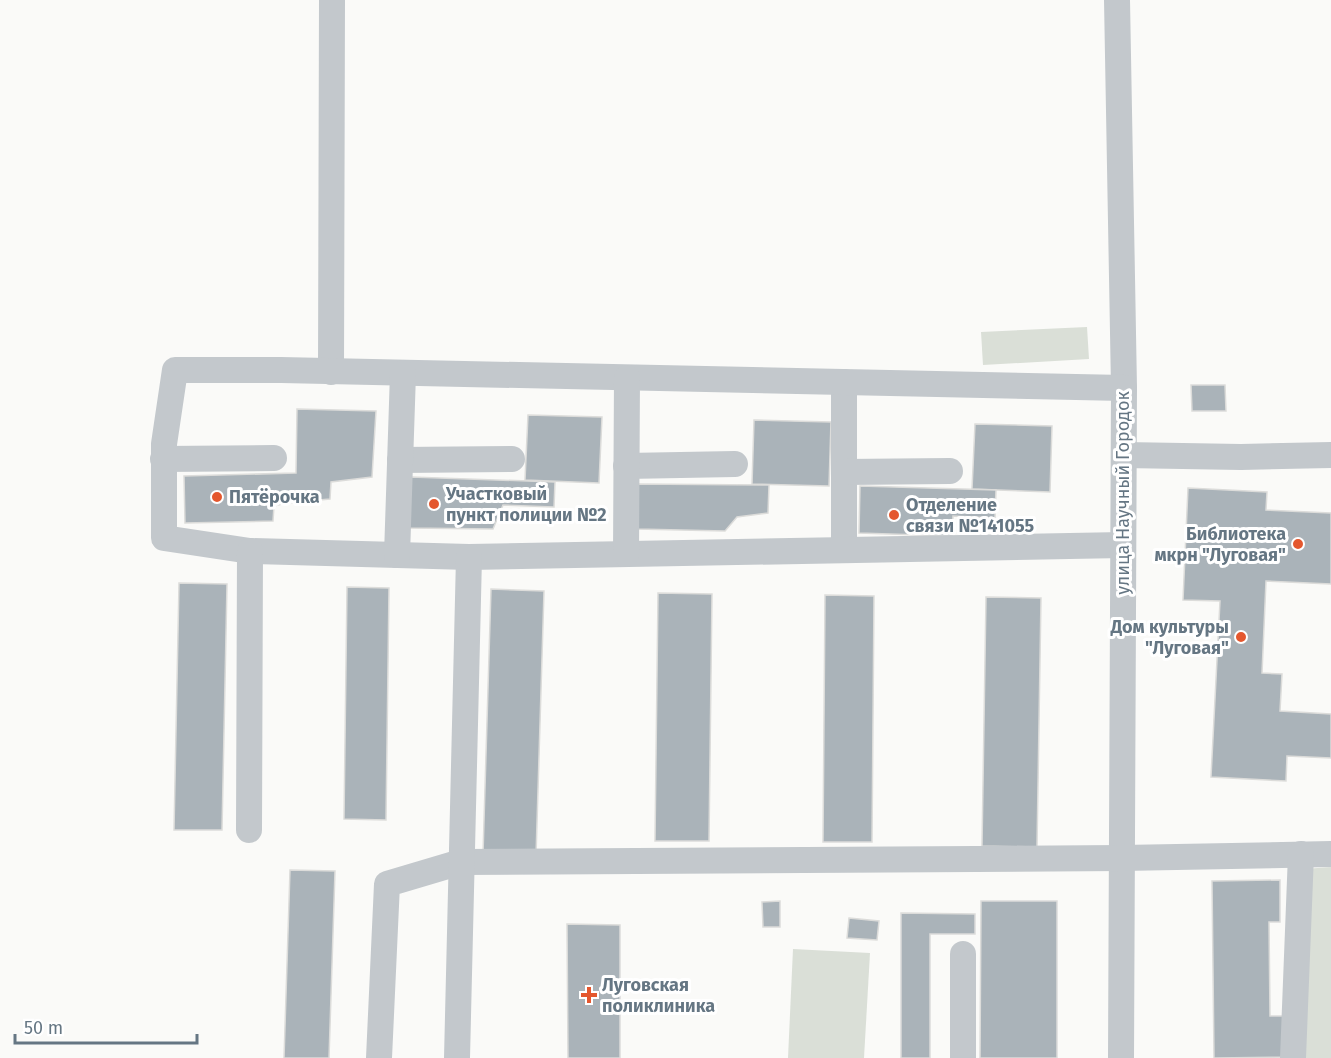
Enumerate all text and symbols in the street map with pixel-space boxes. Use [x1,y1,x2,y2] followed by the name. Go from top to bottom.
[1112,391,1134,595] street label: улица Научный Городок
[445,483,607,526] place label: Участковый пункт полиции №2
[229,486,320,508] place label: Пятёрочка
[210,490,224,504] marker: Пятёрочка
[906,494,1035,537] place label: Отделение связи №141055
[427,497,441,511] marker: Участковый пункт полиции №2
[887,508,901,522] marker: Отделение связи №141055
[1155,523,1286,566] place label: Библиотека мкрн "Луговая"
[1291,537,1305,551] marker: Библиотека мкрн "Луговая"
[1110,616,1229,659] place label: Дом культуры "Луговая"
[1234,630,1248,644] marker: Дом культуры "Луговая"
[602,974,715,1017] place label: Луговская поликлиника
[580,986,598,1004] marker: Луговская поликлиника
[15,1007,196,1045] scale bar
[24,1017,63,1039] text: 50 m

